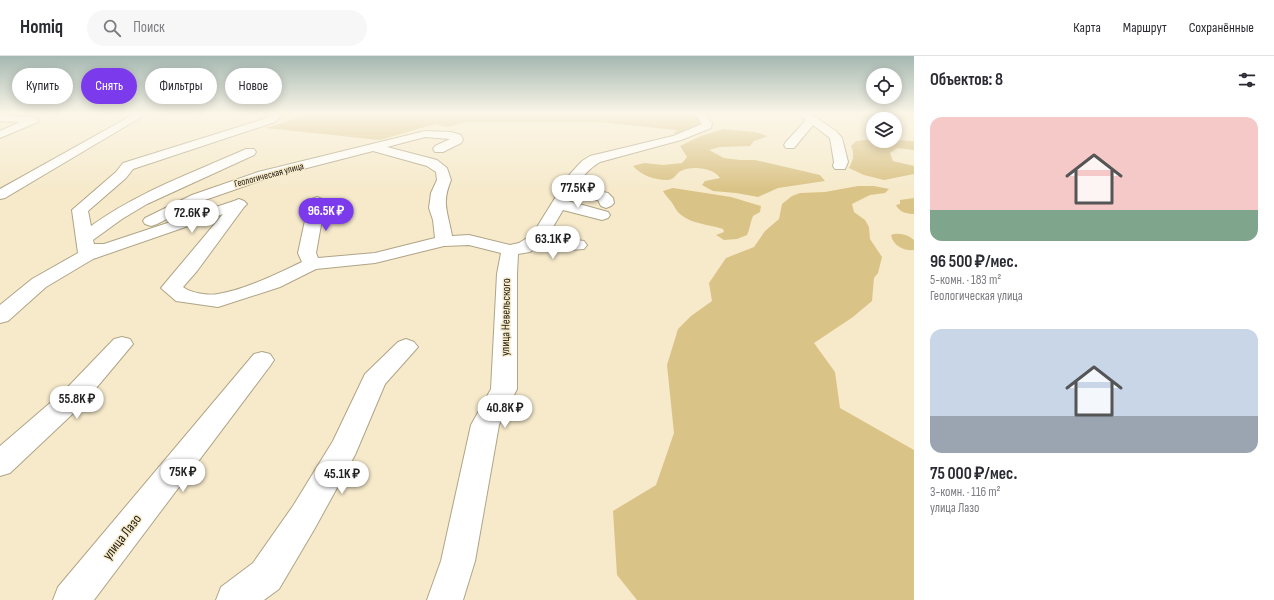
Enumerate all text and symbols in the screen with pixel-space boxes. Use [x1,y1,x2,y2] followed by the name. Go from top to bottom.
[87,10,367,46] search box
[20,16,63,39] text: Homiq
[101,17,123,39] icon: search
[133,18,165,37] text: Поиск
[1073,19,1101,36] text: Карта
[1123,19,1167,36] text: Маршрут
[1189,19,1254,36] text: Сохранённые
[12,68,73,104] chip: Купить
[81,68,137,104] chip: Снять
[145,68,217,104] chip: Фильтры
[225,68,282,104] chip: Новое
[866,68,902,148] map controls
[866,68,902,104] button: locate
[1236,69,1258,91] icon: filters
[930,70,1003,90] text: Объектов: 8
[866,112,902,148] button: layers
[1058,143,1130,215] icon: home
[233,160,305,190] street label: Геологическая улица
[541,175,615,209] pin: 77.5K ₽
[561,180,595,196] text: 77.5K ₽
[289,198,363,232] pin: 96.5K ₽
[155,200,229,234] pin: 72.6K ₽
[308,203,344,219] text: 96.5K ₽
[174,205,210,221] text: 72.6K ₽
[516,226,590,260] pin: 63.1K ₽
[535,231,571,247] text: 63.1K ₽
[930,252,1018,272] text: 96 500 ₽/мес.
[930,272,1001,288] text: 5-комн. · 183 m²
[498,278,514,356] street label: улица Невельского
[930,288,1023,304] text: Геологическая улица
[1058,355,1130,427] icon: home
[40,386,114,420] pin: 55.8K ₽
[59,391,95,407] text: 55.8K ₽
[468,395,542,429] pin: 40.8K ₽
[486,400,524,416] text: 40.8K ₽
[155,459,211,493] pin: 75K ₽
[305,461,379,495] pin: 45.1K ₽
[169,464,197,480] text: 75K ₽
[930,464,1017,484] text: 75 000 ₽/мес.
[324,466,360,482] text: 45.1K ₽
[930,484,1001,500] text: 3-комн. · 116 m²
[930,500,980,516] text: улица Лазо
[99,511,145,563] street label: улица Лазо

